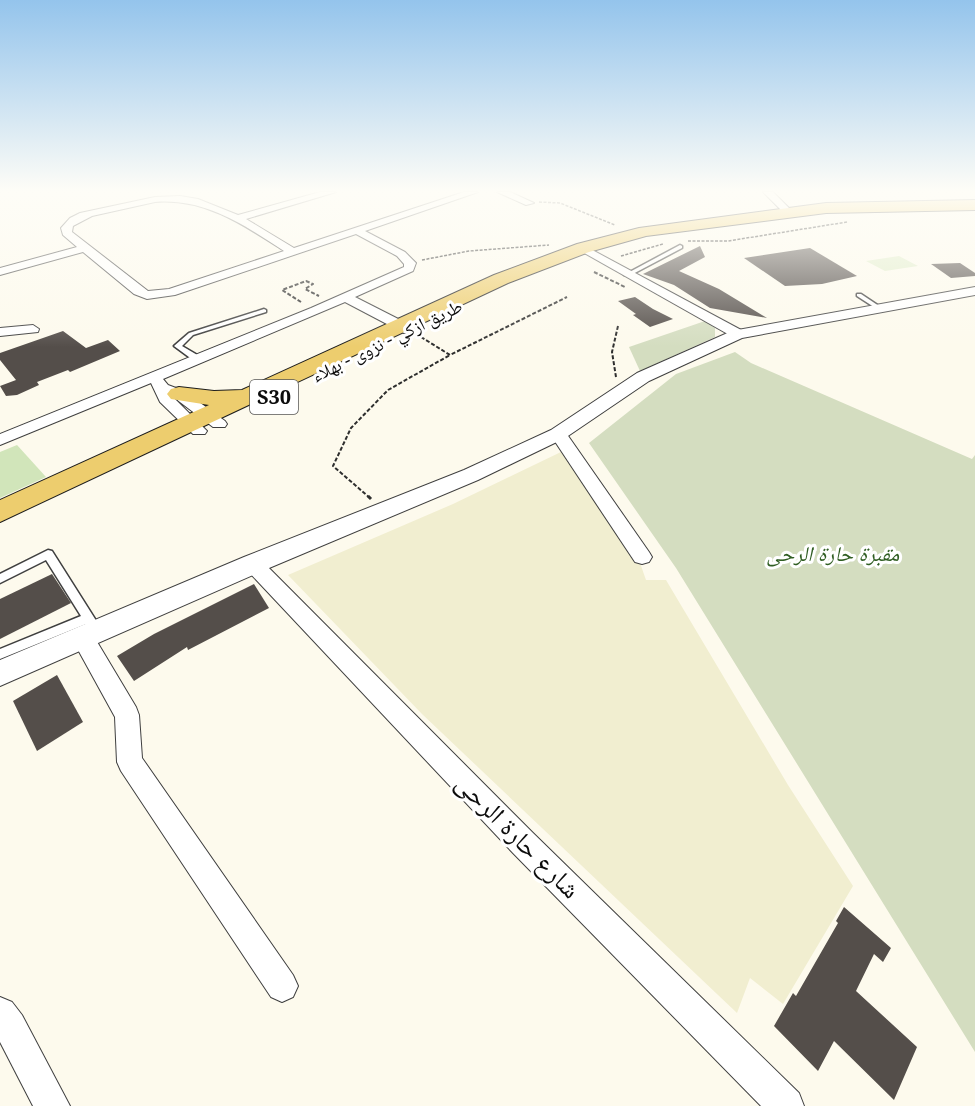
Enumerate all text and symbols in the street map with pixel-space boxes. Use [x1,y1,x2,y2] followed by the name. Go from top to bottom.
[307,293,468,390] street label: طريق ازكي - نزوى - بهلاء
[250,380,298,414] road number: S30
[767,539,900,567] park label: مقبرة حارة الرحى
[448,765,589,906] street label: شارع حارة الرحى

